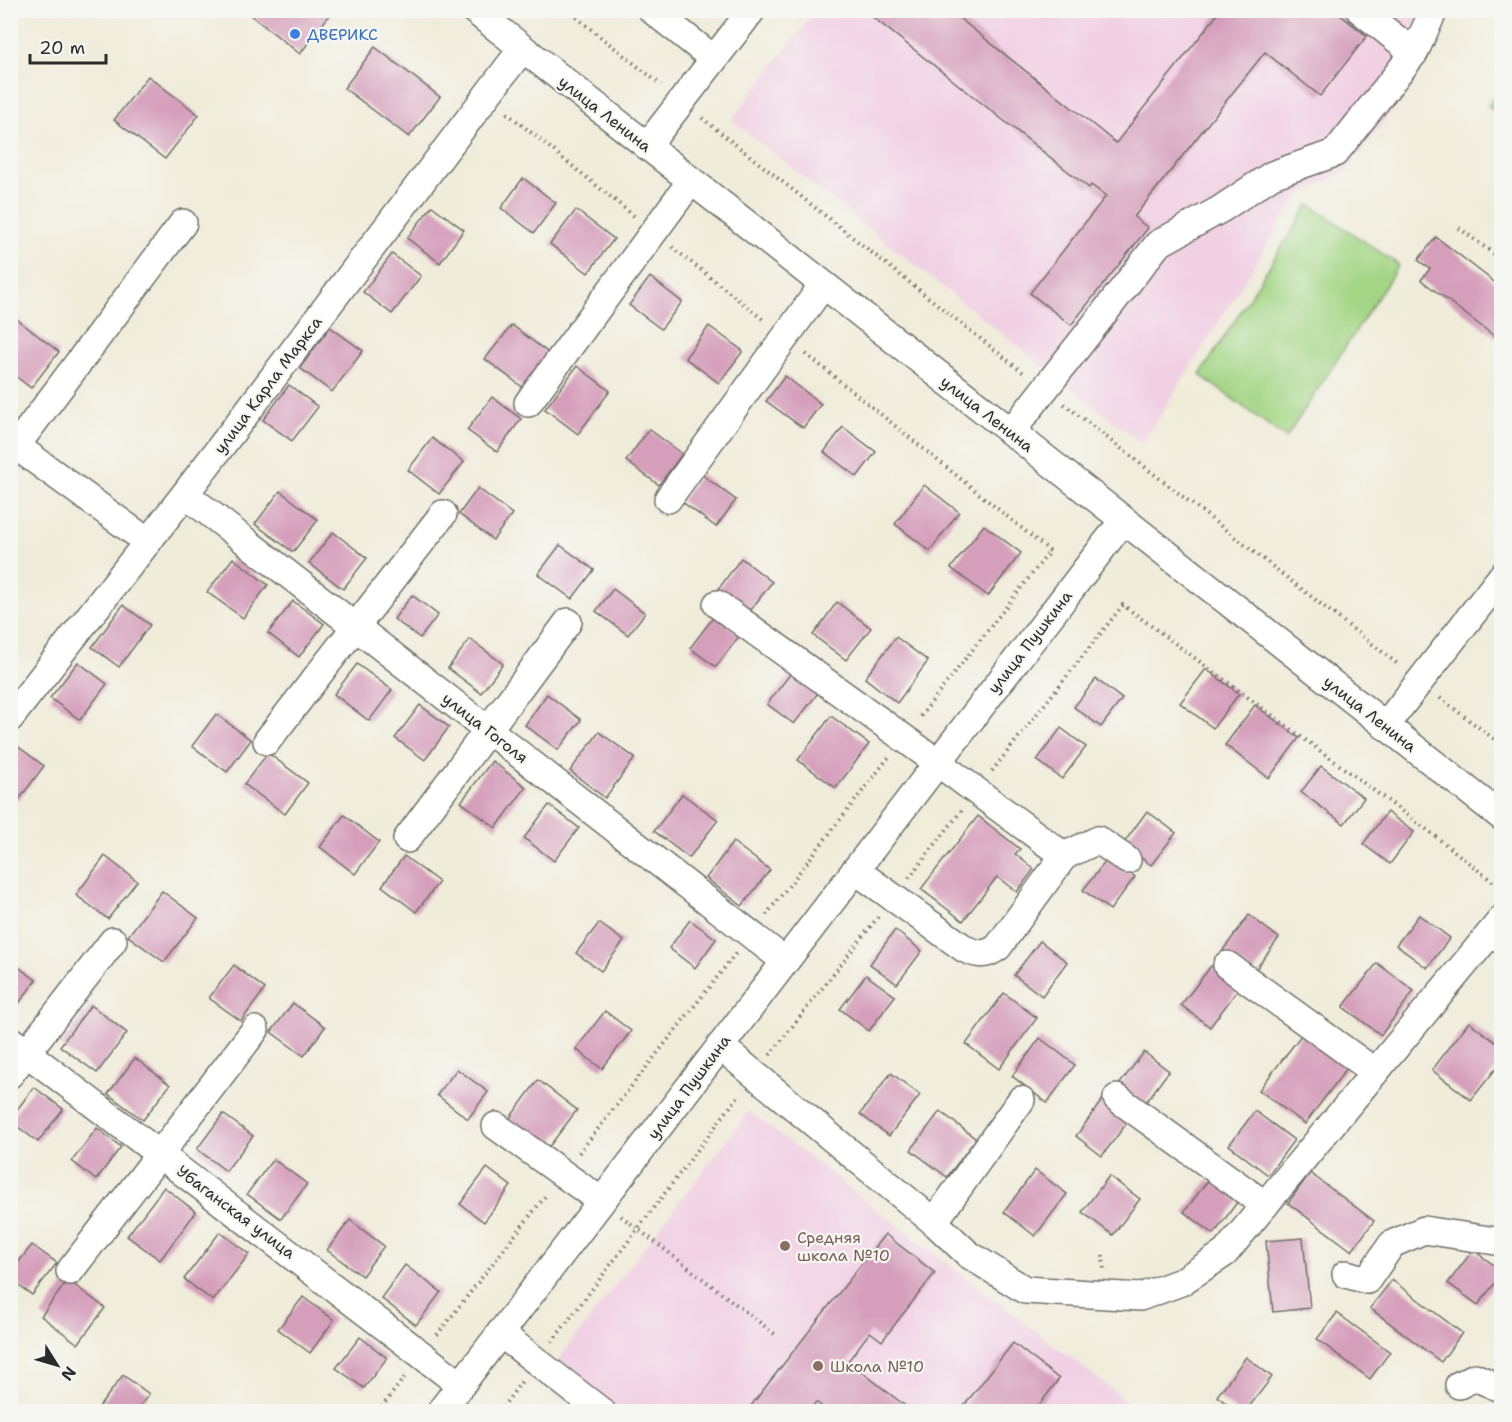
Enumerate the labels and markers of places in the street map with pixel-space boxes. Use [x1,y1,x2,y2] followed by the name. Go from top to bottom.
[307,24,378,45] place label: ДВЕРИКС
[288,27,302,41] marker: ДВЕРИКС
[797,1227,890,1266] place label: Средняя школа №10
[778,1239,792,1253] marker: Средняя школа №10
[830,1356,924,1377] place label: Школа №10
[811,1359,825,1373] marker: Школа №10

